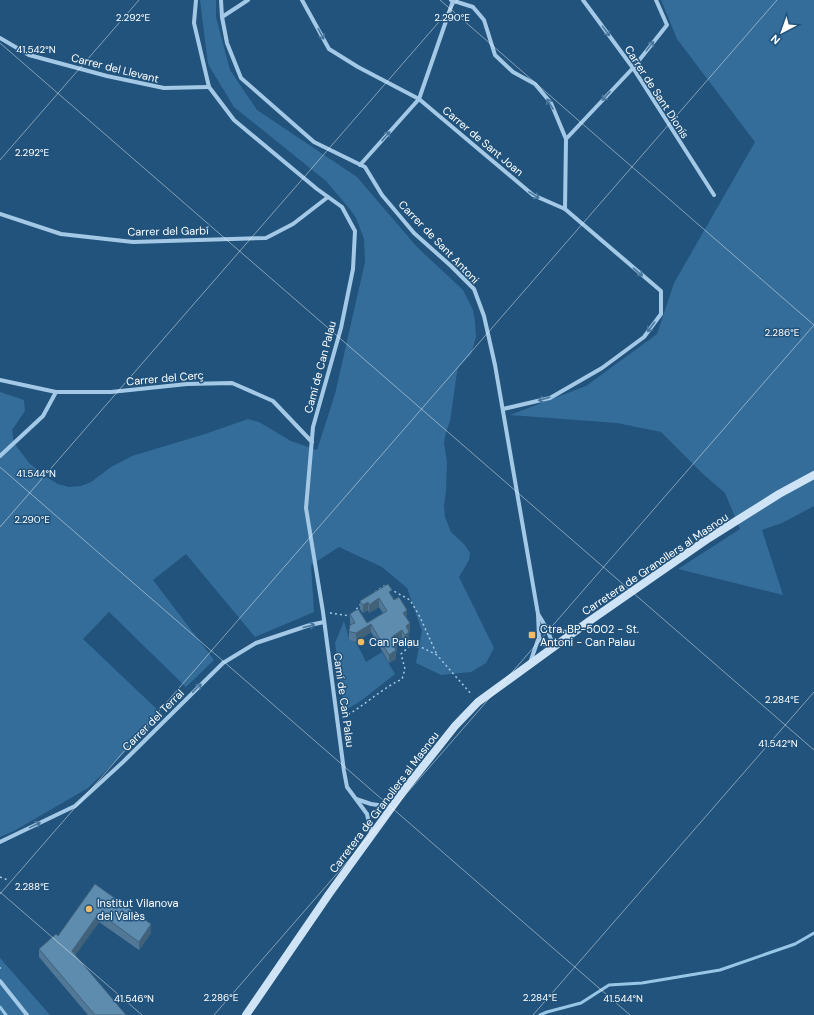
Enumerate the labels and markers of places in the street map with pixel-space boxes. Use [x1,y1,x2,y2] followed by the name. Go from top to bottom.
[540,622,639,649] place label: Ctra. BP-5002 - St. Antoni - Can Palau
[527,630,537,640] marker: Ctra. BP-5002 - St. Antoni - Can Palau
[369,635,419,649] place label: Can Palau
[356,637,366,647] marker: Can Palau
[97,896,178,923] place label: Institut Vilanova del Vallès
[84,904,94,914] marker: Institut Vilanova del Vallès

